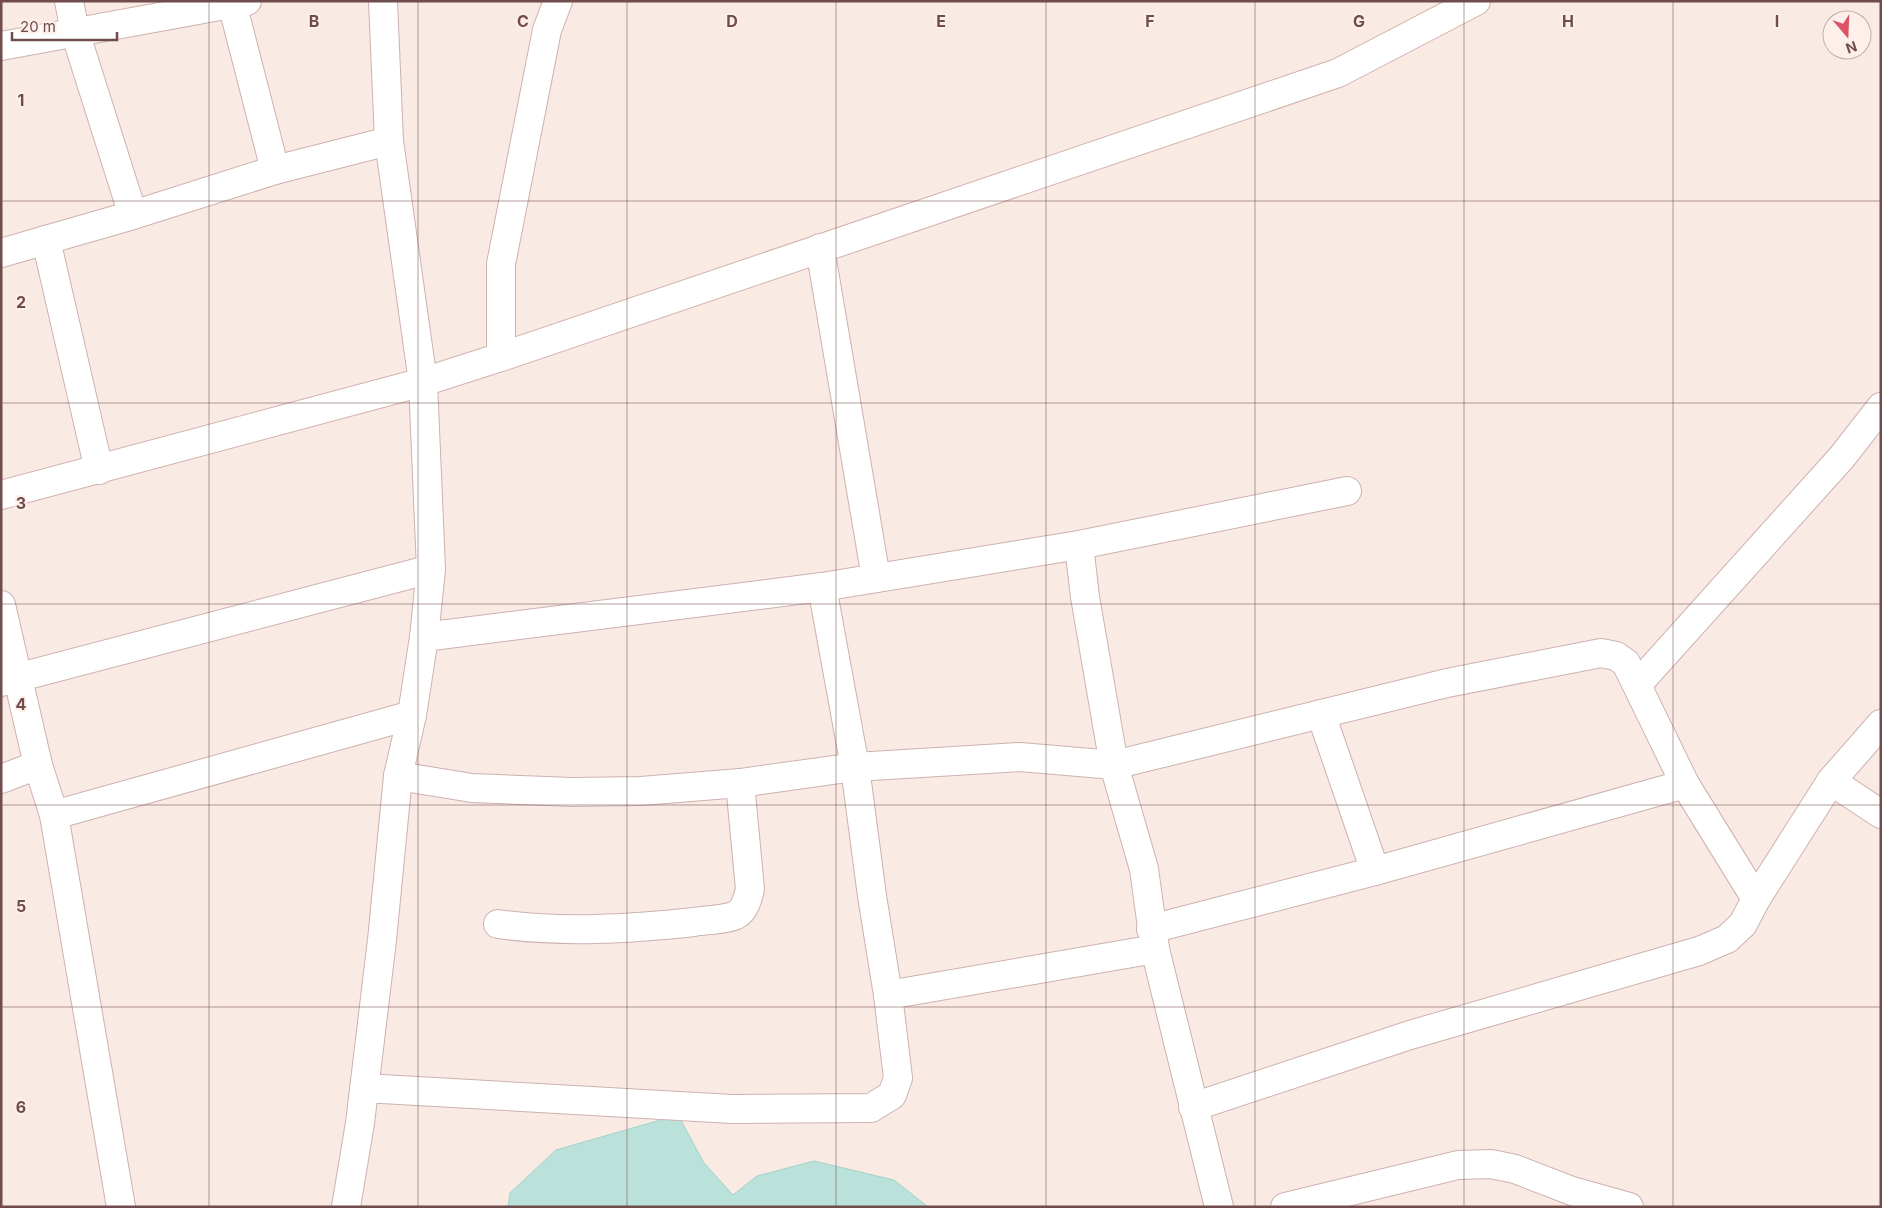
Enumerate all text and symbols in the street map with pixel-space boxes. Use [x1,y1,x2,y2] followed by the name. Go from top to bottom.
[12,10,118,42] scale bar
[1822,10,1872,60] north arrow
[309,11,319,31] text: B
[517,11,529,31] text: C
[726,11,738,31] text: D
[936,11,946,31] text: E
[1145,11,1155,31] text: F
[1353,11,1365,31] text: G
[1562,11,1574,31] text: H
[1775,11,1779,31] text: I
[20,17,56,36] text: 20 m
[1844,38,1859,58] text: N
[18,90,24,110] text: 1
[16,292,26,312] text: 2
[16,493,26,513] text: 3
[16,694,27,714] text: 4
[16,896,26,916] text: 5
[16,1097,26,1117] text: 6

